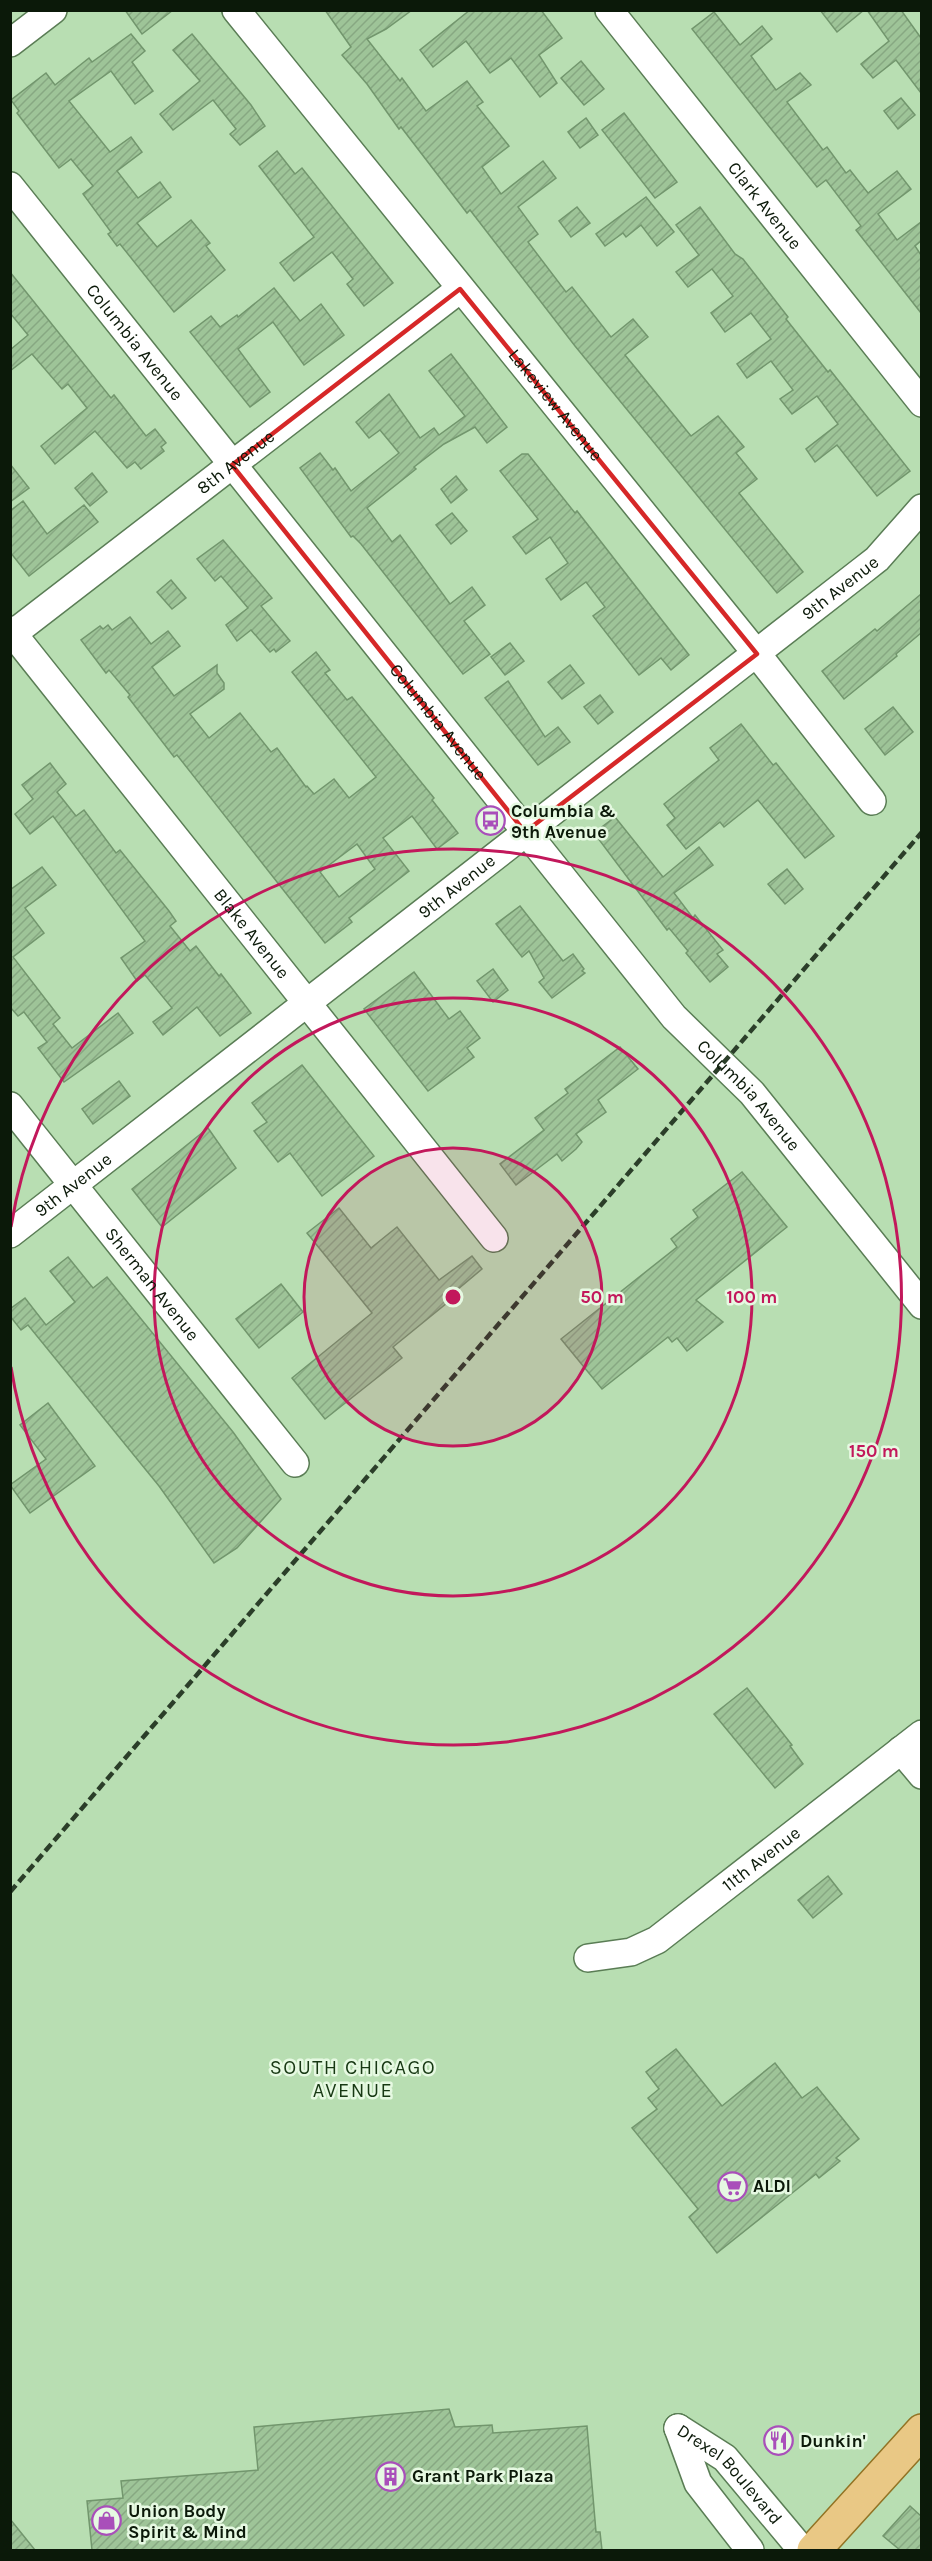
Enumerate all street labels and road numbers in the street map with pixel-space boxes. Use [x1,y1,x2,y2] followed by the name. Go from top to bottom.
[723,157,806,254] street label: Clark Avenue
[82,279,188,405] street label: Columbia Avenue
[504,344,607,466] street label: Lakeview Avenue
[192,425,279,499] street label: 8th Avenue
[797,551,883,625] street label: 9th Avenue
[385,659,492,785] street label: Columbia Avenue
[414,849,500,923] street label: 9th Avenue
[209,884,294,983] street label: Blake Avenue
[693,1035,805,1155] street label: Columbia Avenue
[30,1148,116,1222] street label: 9th Avenue
[100,1223,204,1345] street label: Sherman Avenue
[718,1822,805,1896] street label: 11th Avenue
[673,2419,787,2529] street label: Drexel Boulevard

